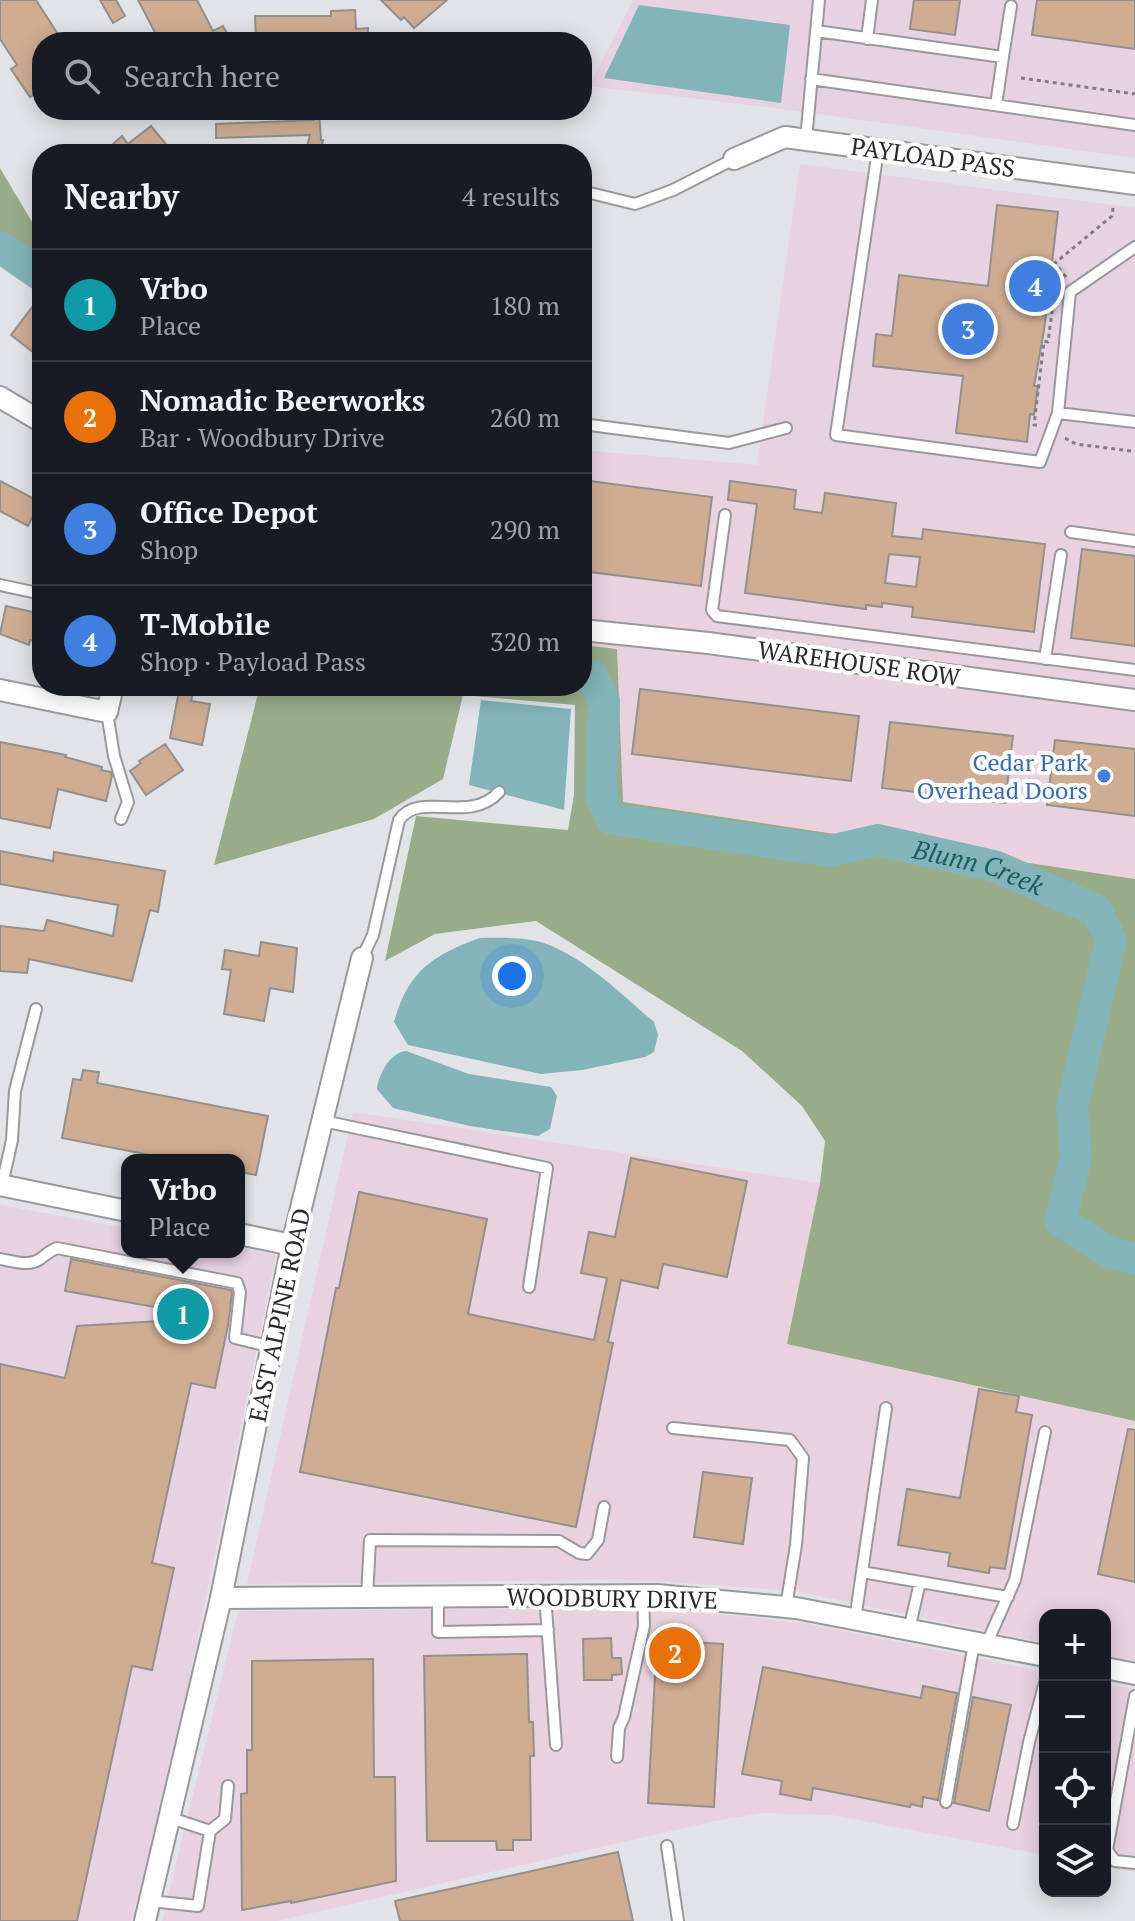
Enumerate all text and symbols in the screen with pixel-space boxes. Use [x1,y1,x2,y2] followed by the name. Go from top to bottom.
[32,32,592,120] search box
[60,54,104,98] icon: search
[124,56,280,96] text: Search here
[849,130,1017,184] street label: PAYLOAD PASS
[64,174,179,219] text: Nearby
[462,179,560,213] text: 4 results
[1009,256,1061,316] pin: 4
[140,268,208,308] text: Vrbo
[83,288,97,322] text: 1
[490,288,560,322] text: 180 m
[942,299,994,359] pin: 3
[140,308,201,342] text: Place
[140,380,425,420] text: Nomadic Beerworks
[83,400,97,434] text: 2
[490,400,560,434] text: 260 m
[140,420,385,454] text: Bar · Woodbury Drive
[140,492,318,532] text: Office Depot
[83,512,97,546] text: 3
[490,512,560,546] text: 290 m
[140,532,198,566] text: Shop
[140,604,270,644] text: T-Mobile
[83,624,97,658] text: 4
[490,624,560,658] text: 320 m
[756,633,963,693] street label: WAREHOUSE ROW
[140,644,366,678] text: Shop · Payload Pass
[917,746,1089,806] place label: Cedar Park Overhead Doors
[1095,767,1113,785] marker: Cedar Park Overhead Doors
[909,831,1049,903] water label: Blunn Creek
[492,956,532,996] your location
[121,1154,245,1258] popup
[149,1169,217,1209] text: Vrbo
[241,1205,317,1425] street label: EAST ALPINE ROAD
[149,1209,210,1243] text: Place
[157,1284,209,1344] pin: 1
[506,1580,718,1616] street label: WOODBURY DRIVE
[1039,1609,1111,1897] map controls
[1039,1609,1111,1681] button: +
[649,1623,701,1683] pin: 2
[1039,1681,1111,1753] button: −
[1039,1753,1111,1825] button: locate
[1039,1825,1111,1897] button: layers

